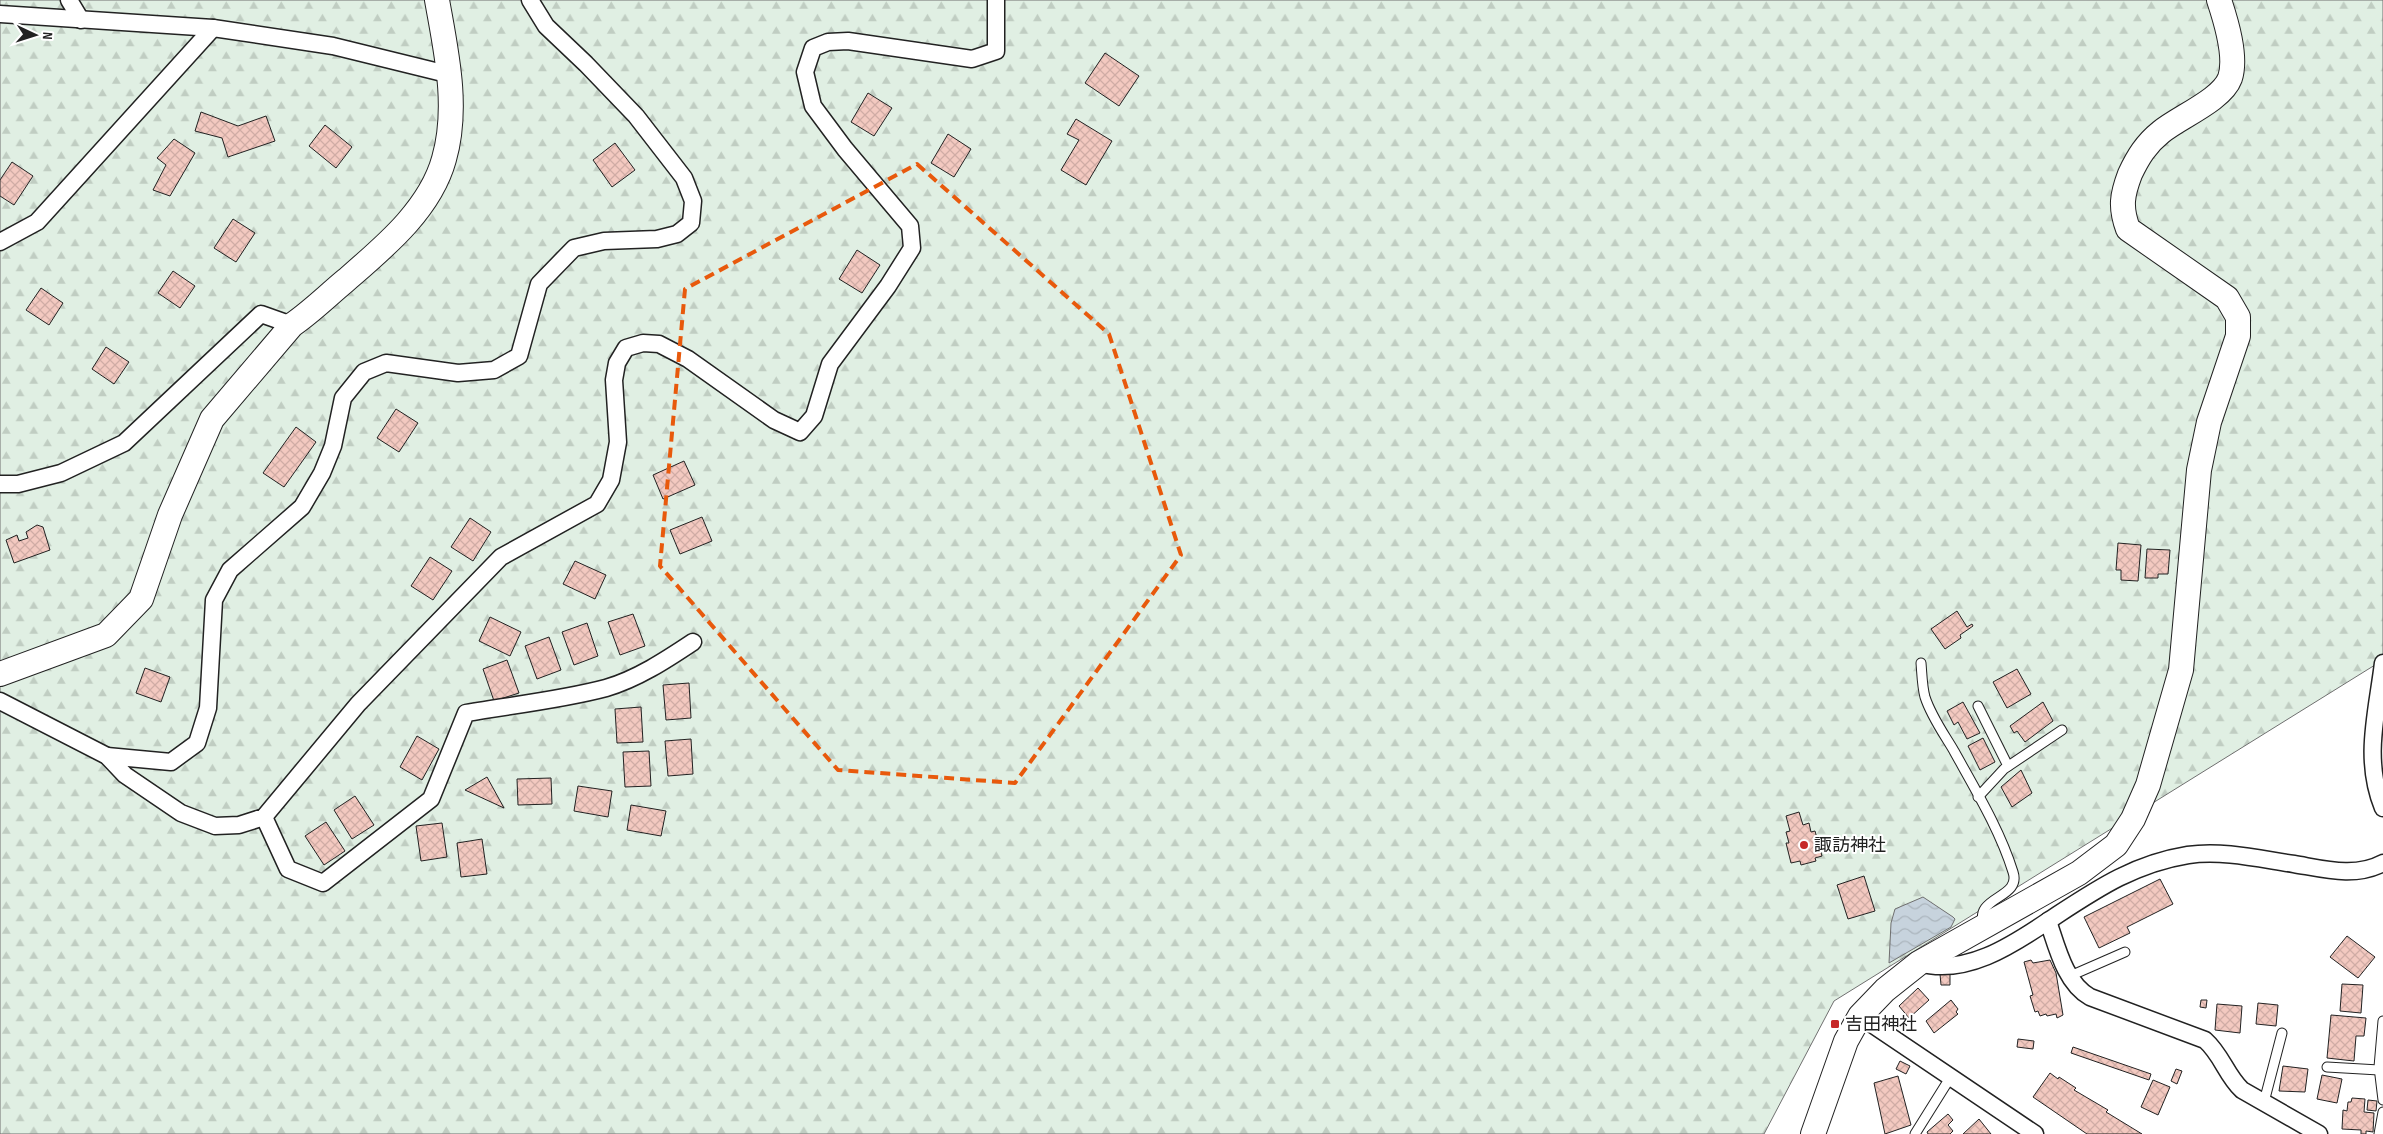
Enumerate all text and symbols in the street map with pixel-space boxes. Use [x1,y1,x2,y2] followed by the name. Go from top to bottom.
[10,10,60,60] north arrow
[39,32,56,40] text: N
[1814,835,1886,856] place label: 諏訪神社
[1798,839,1810,851] marker: 諏訪神社
[1845,1014,1917,1035] place label: 吉田神社
[1829,1018,1841,1030] marker: 吉田神社

